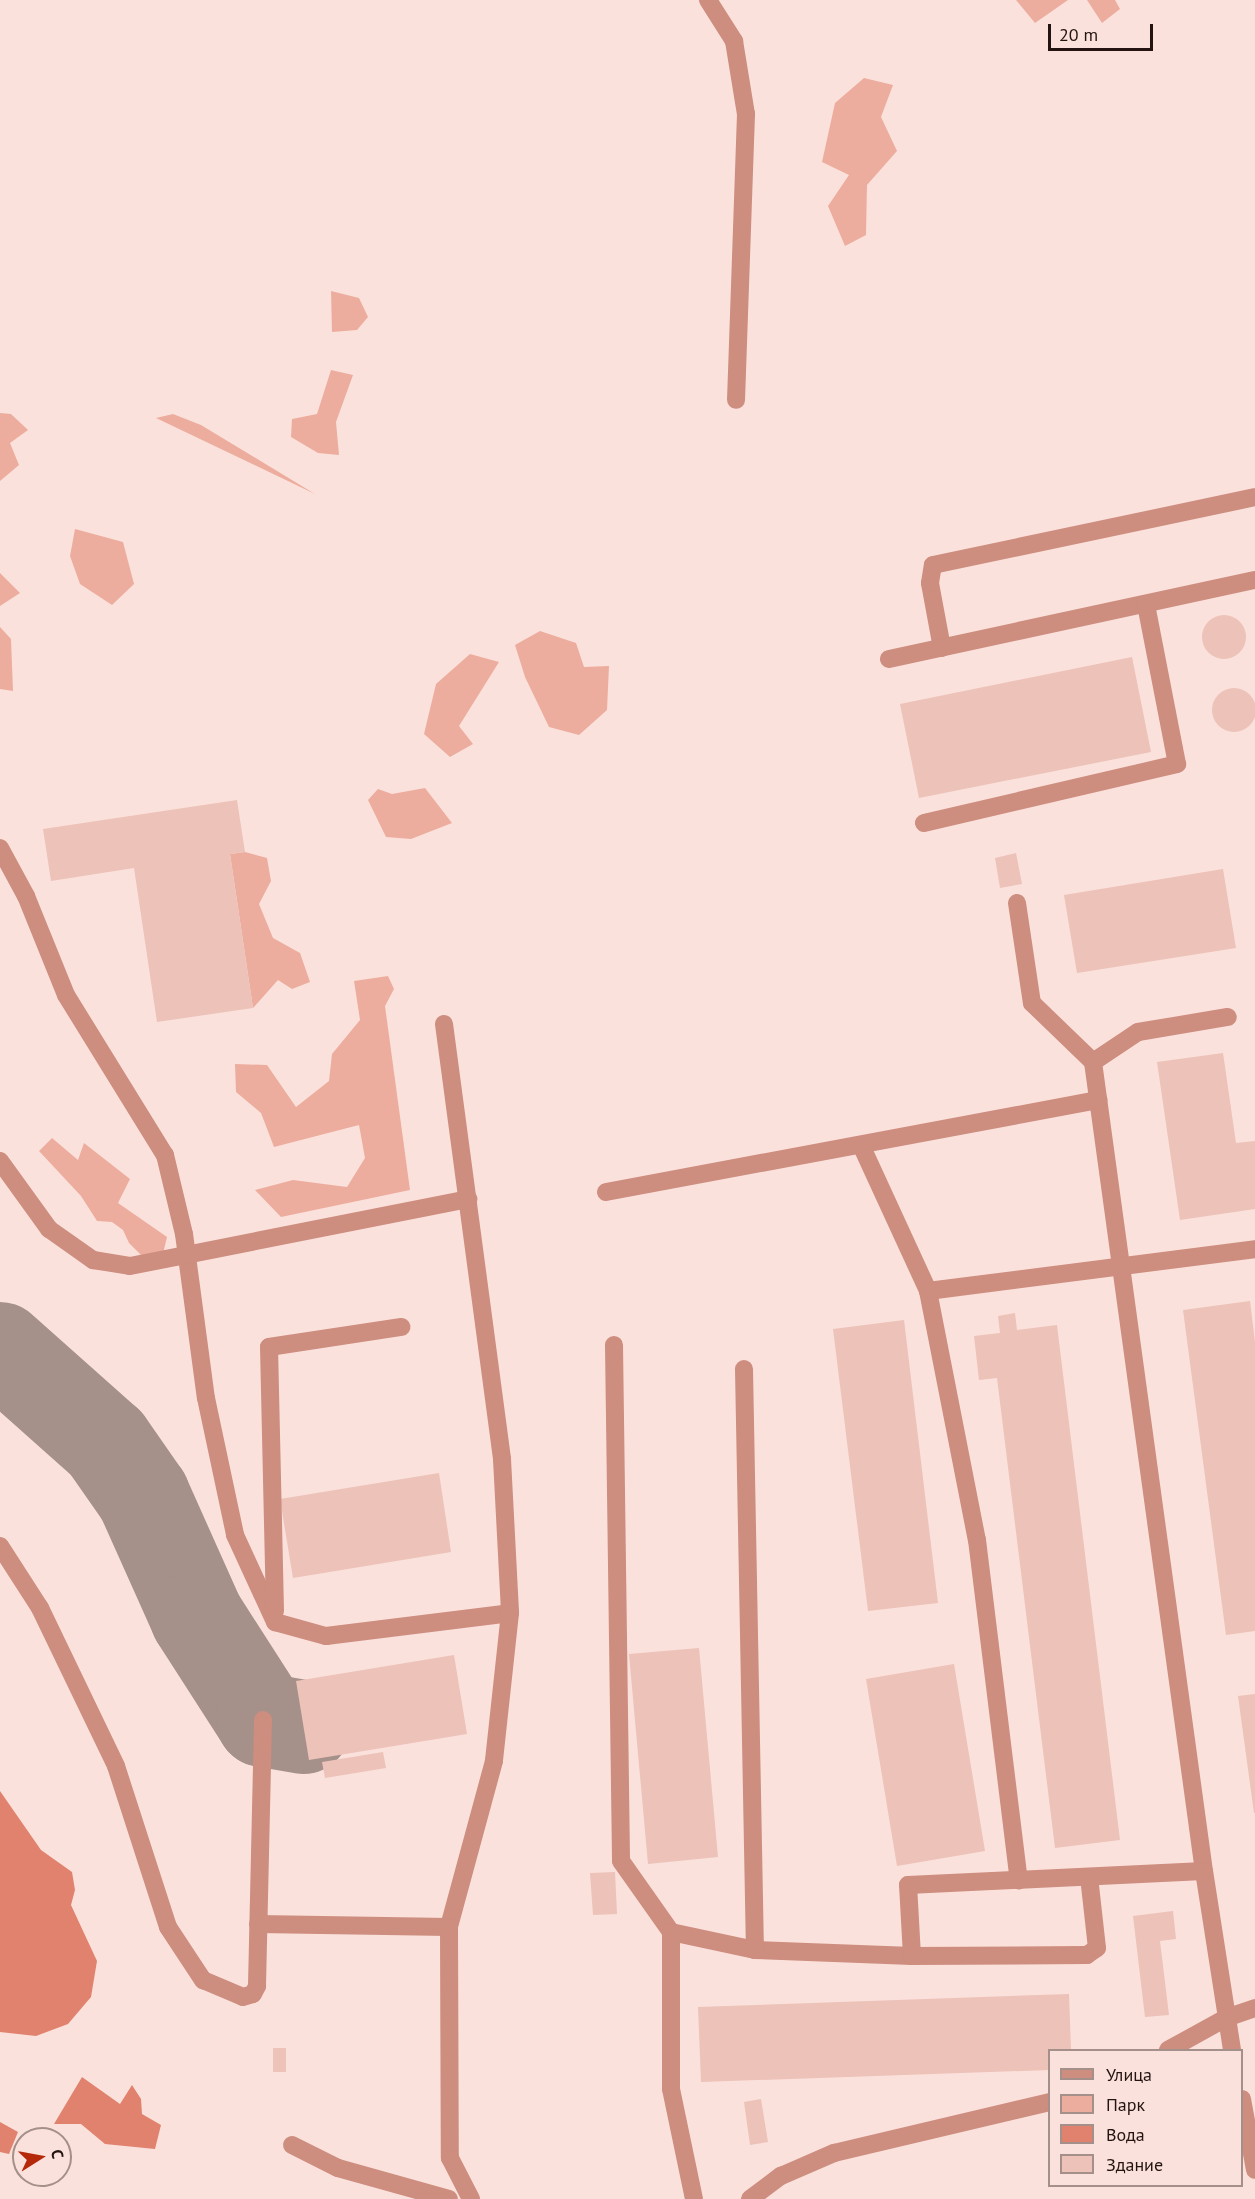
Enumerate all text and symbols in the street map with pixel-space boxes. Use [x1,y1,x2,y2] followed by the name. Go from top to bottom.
[1051,12,1156,50] scale bar
[1059,23,1098,46] text: 20 m
[1048,2049,1243,2187] legend
[1106,2063,1152,2086] text: Улица
[1106,2093,1145,2116] text: Парк
[1106,2123,1145,2146] text: Вода
[12,2127,72,2187] north arrow
[47,2148,68,2160] text: С
[1106,2153,1163,2176] text: Здание

